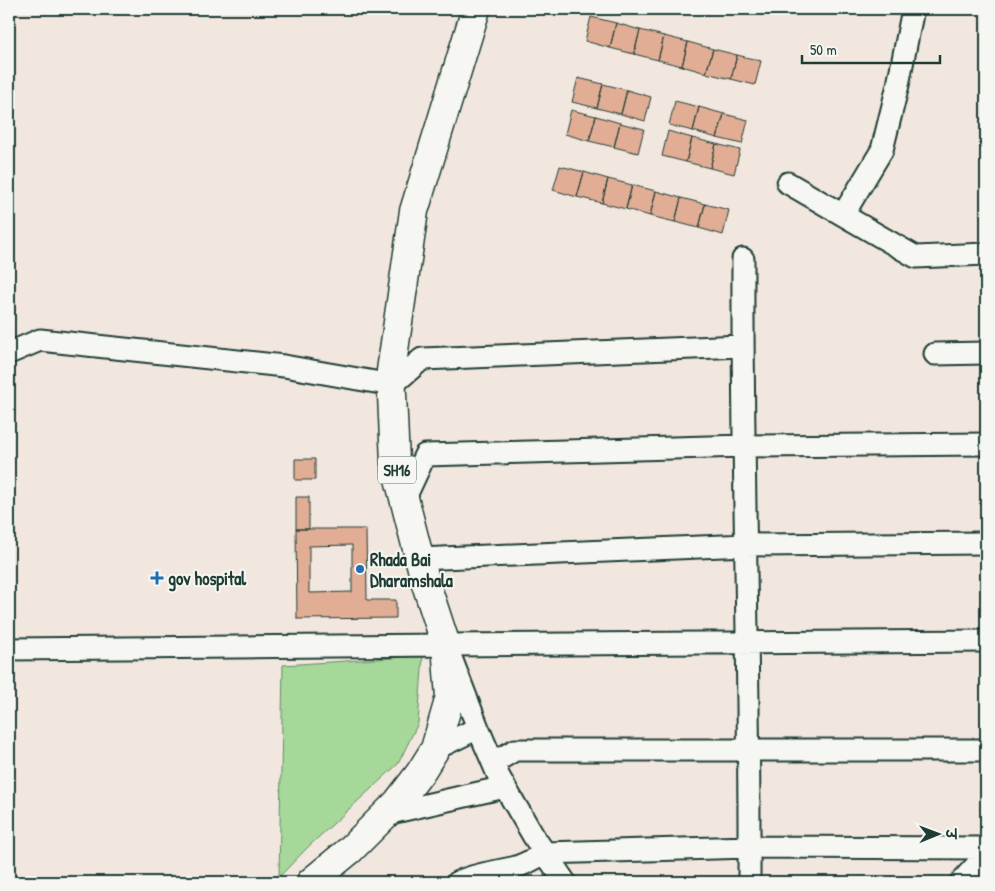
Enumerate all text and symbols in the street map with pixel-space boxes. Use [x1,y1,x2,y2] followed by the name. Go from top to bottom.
[802,32,940,64] scale bar
[810,39,837,60] text: 50 m
[378,456,416,484] road number: SH16
[370,547,454,593] place label: Rhada Bai Dharamshala
[354,563,366,575] marker: Rhada Bai Dharamshala
[168,566,247,592] place label: gov hospital
[150,571,164,585] marker: gov hospital
[912,808,962,858] north arrow
[942,827,961,840] text: उ

